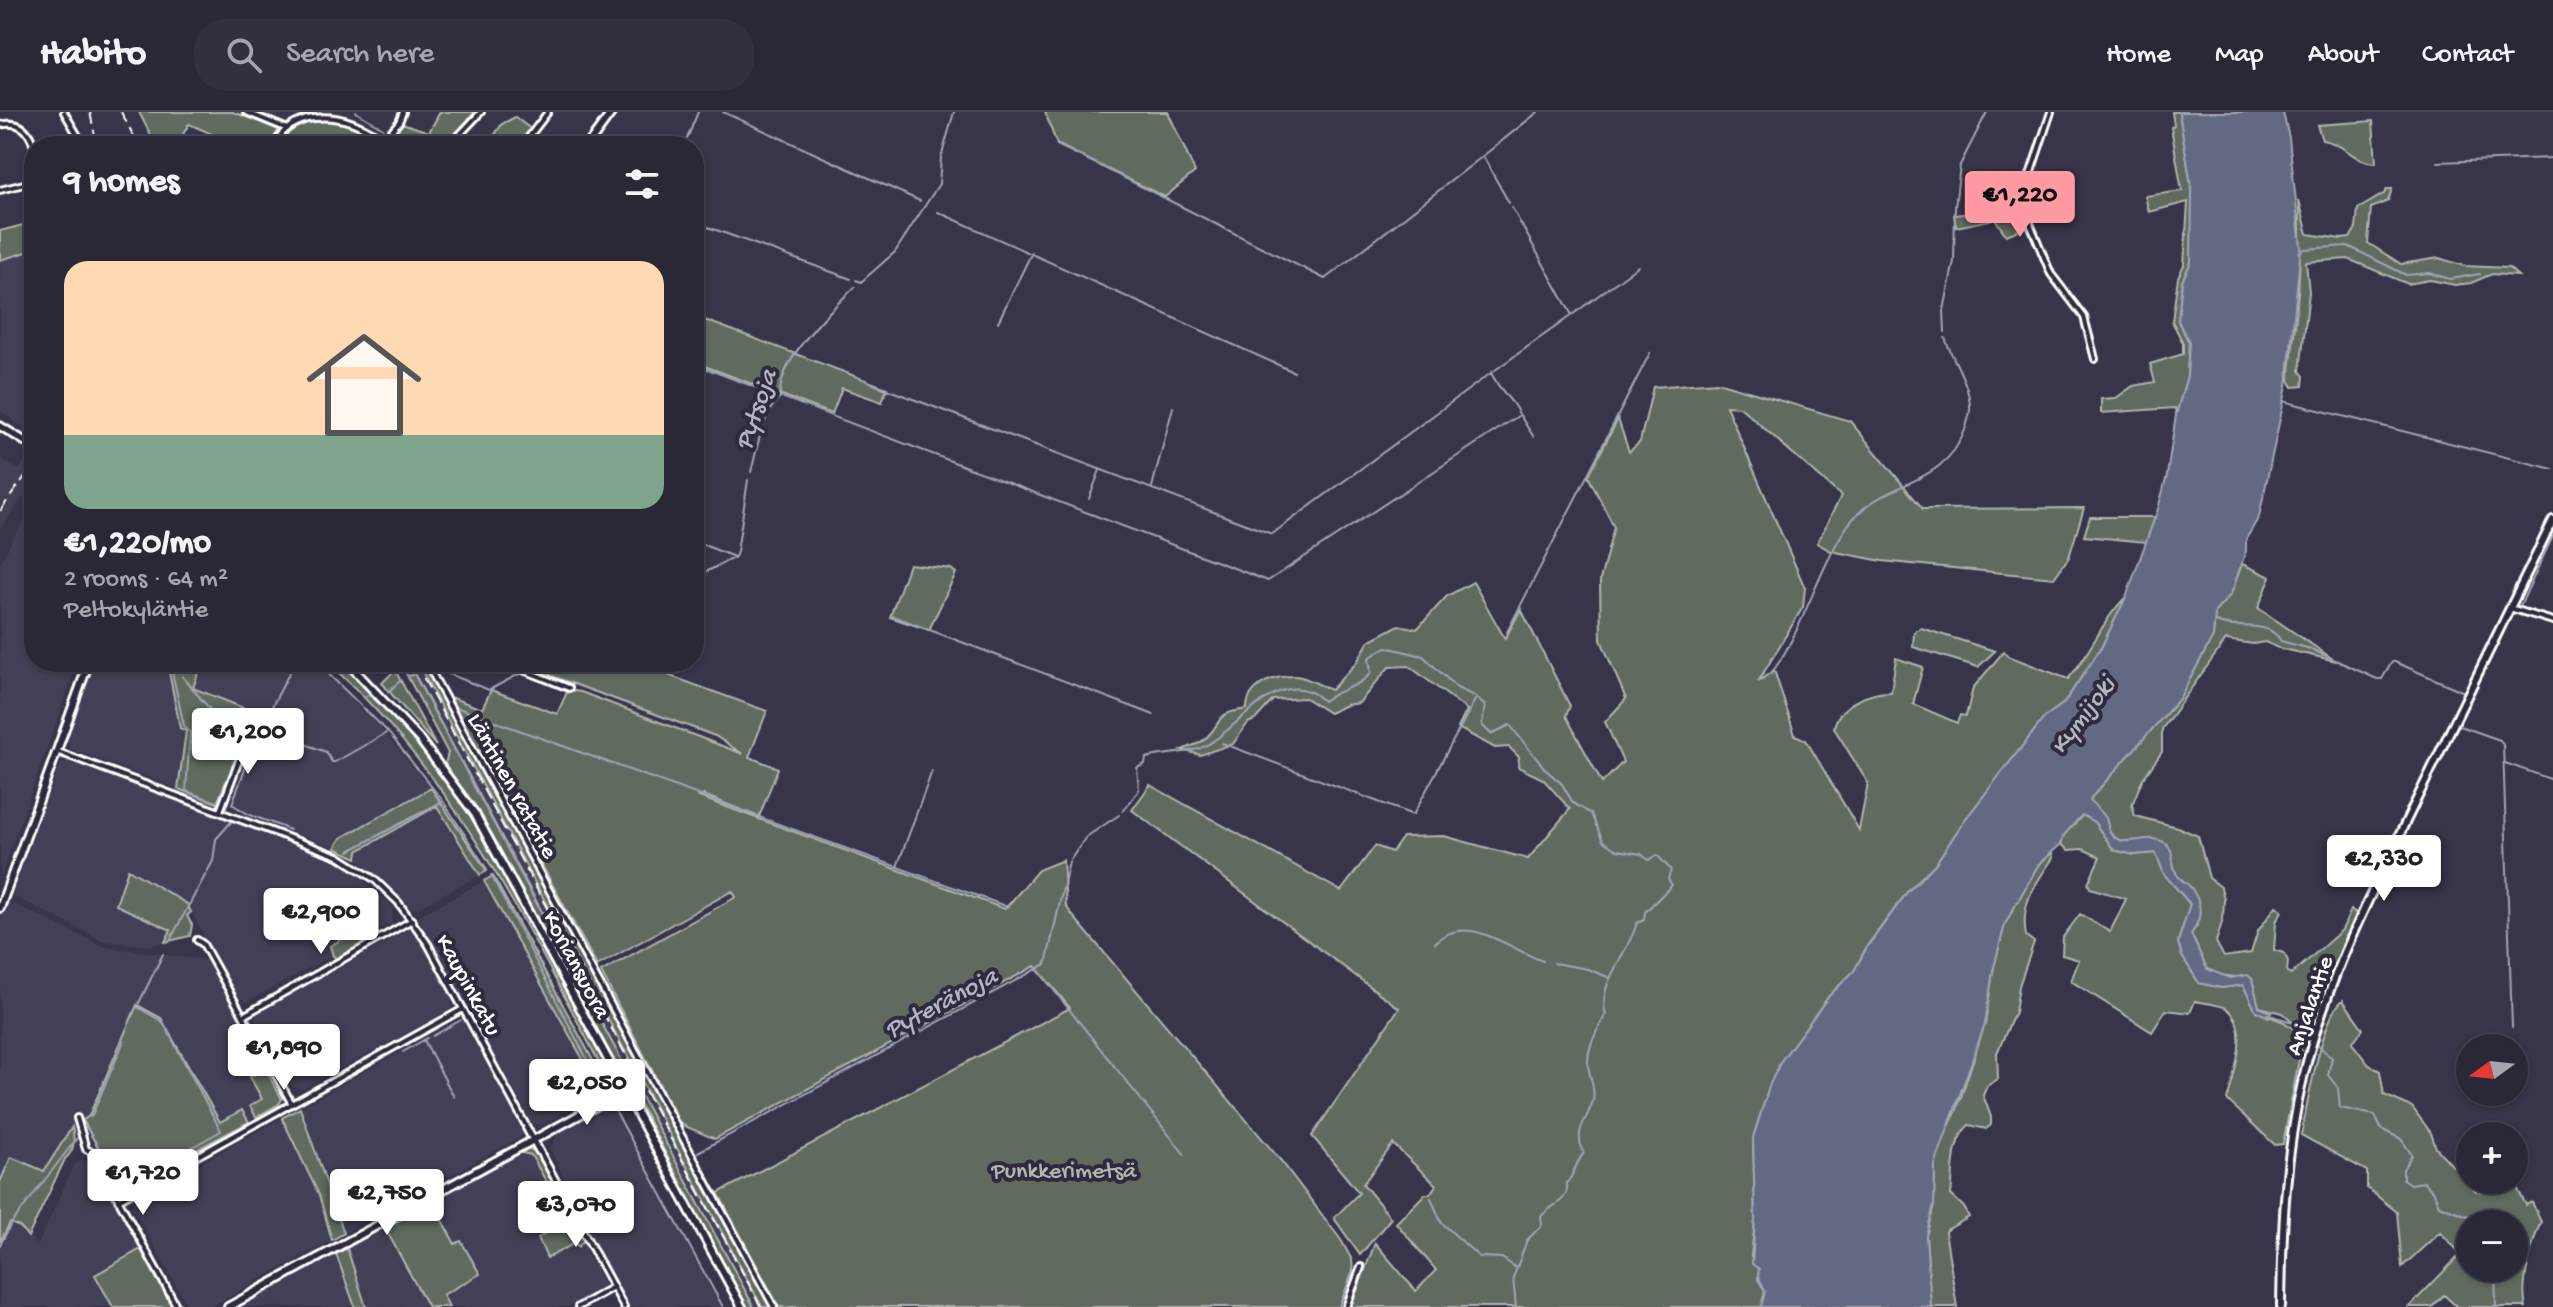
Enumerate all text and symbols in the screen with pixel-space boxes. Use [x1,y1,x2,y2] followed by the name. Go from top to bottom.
[194,19,754,91] search box
[40,33,146,77] text: Habito
[222,33,266,77] icon: search
[286,38,434,73] text: Search here
[2106,39,2171,72] text: Home
[2215,39,2264,72] text: Map
[2308,39,2378,72] text: About
[2422,39,2513,72] text: Contact
[620,162,664,206] icon: filters
[64,164,179,204] text: 9 homes
[1955,171,2085,239] pin: €1,220
[1983,181,2057,212] text: €1,220
[292,313,436,457] icon: home
[730,365,787,455] water label: Pytsoja
[64,525,211,565] text: €1,220/mo
[64,565,228,596] text: 2 rooms · 64 m²
[64,596,208,627] text: Peltokyläntie
[2045,669,2126,762] water label: Kymijoki
[183,708,313,776] pin: €1,200
[459,709,563,865] street label: Läntinen ratatie
[210,718,286,749] text: €1,200
[2319,835,2449,903] pin: €2,330
[2345,845,2423,876] text: €2,330
[256,888,386,956] pin: €2,900
[282,898,360,929] text: €2,900
[534,907,616,1025] street label: Koriansuora
[427,930,507,1041] street label: Kaupinkatu
[2281,952,2342,1060] street label: Anjalantie
[881,962,1005,1047] water label: Pyteränoja
[219,1024,349,1092] pin: €1,890
[246,1034,322,1065] text: €1,890
[2456,1034,2528,1106] north arrow
[2456,1034,2528,1282] map controls
[522,1059,652,1127] pin: €2,050
[547,1069,627,1100] text: €2,050
[2456,1122,2528,1194] button: +
[78,1149,208,1217] pin: €1,720
[991,1158,1137,1187] park label: Punkkerimetsä
[105,1159,181,1190] text: €1,720
[322,1169,452,1237] pin: €2,750
[348,1179,426,1210] text: €2,750
[511,1181,641,1249] pin: €3,070
[536,1191,616,1222] text: €3,070
[2456,1210,2528,1282] button: −

